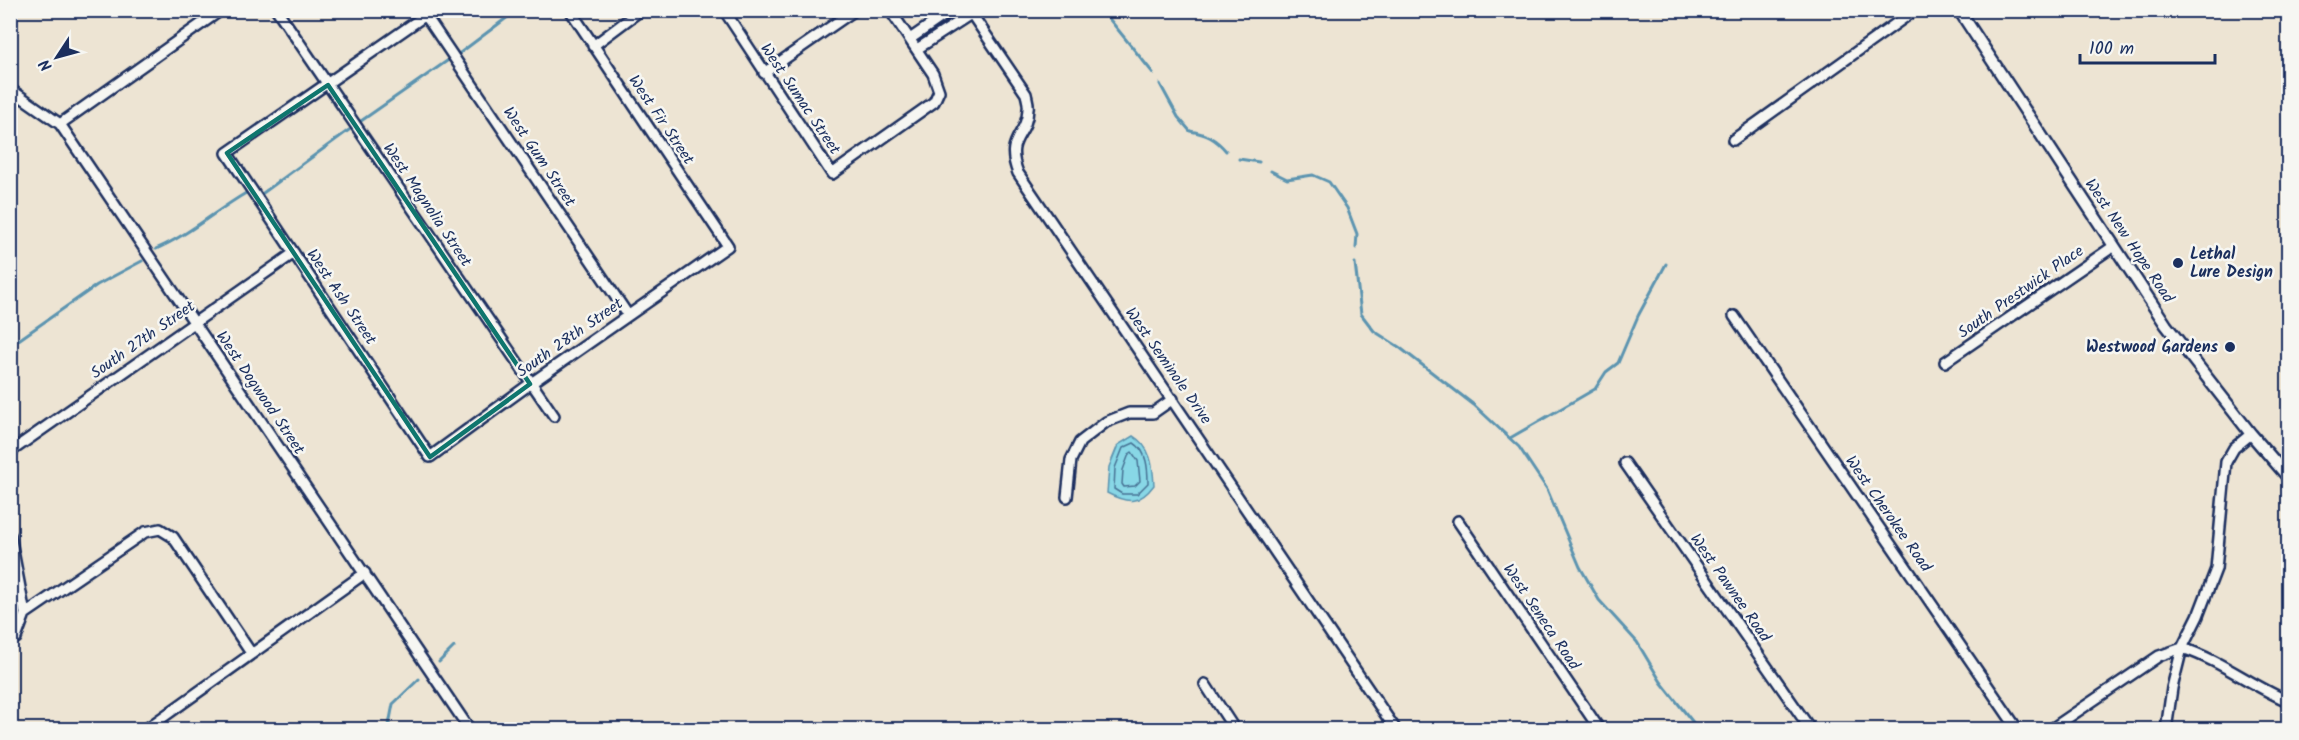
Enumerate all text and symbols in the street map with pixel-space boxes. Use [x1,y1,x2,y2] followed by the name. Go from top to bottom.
[27,27,87,87] north arrow
[2080,27,2215,65] scale bar
[2089,35,2134,64] text: 100 m
[753,38,847,160] street label: West Sumac Street
[33,53,59,76] text: N
[622,70,701,171] street label: West Fir Street
[496,102,582,213] street label: West Gum Street
[376,138,478,273] street label: West Magnolia Street
[2078,174,2181,309] street label: West New Hope Road
[1953,239,2089,345] street label: South Prestwick Place
[2190,242,2273,285] place label: Lethal Lure Design
[300,244,383,351] street label: West Ash Street
[2171,256,2185,270] marker: Lethal Lure Design
[512,291,629,384] street label: South 28th Street
[85,294,201,386] street label: South 27th Street
[1118,302,1218,430] street label: West Seminole Drive
[209,326,311,461] street label: West Dogwood Street
[2086,335,2219,360] place label: Westwood Gardens
[2223,340,2237,354] marker: Westwood Gardens
[1838,451,1938,578] street label: West Cherokee Road
[1683,529,1777,648] street label: West Pawnee Road
[1496,559,1587,676] street label: West Seneca Road

